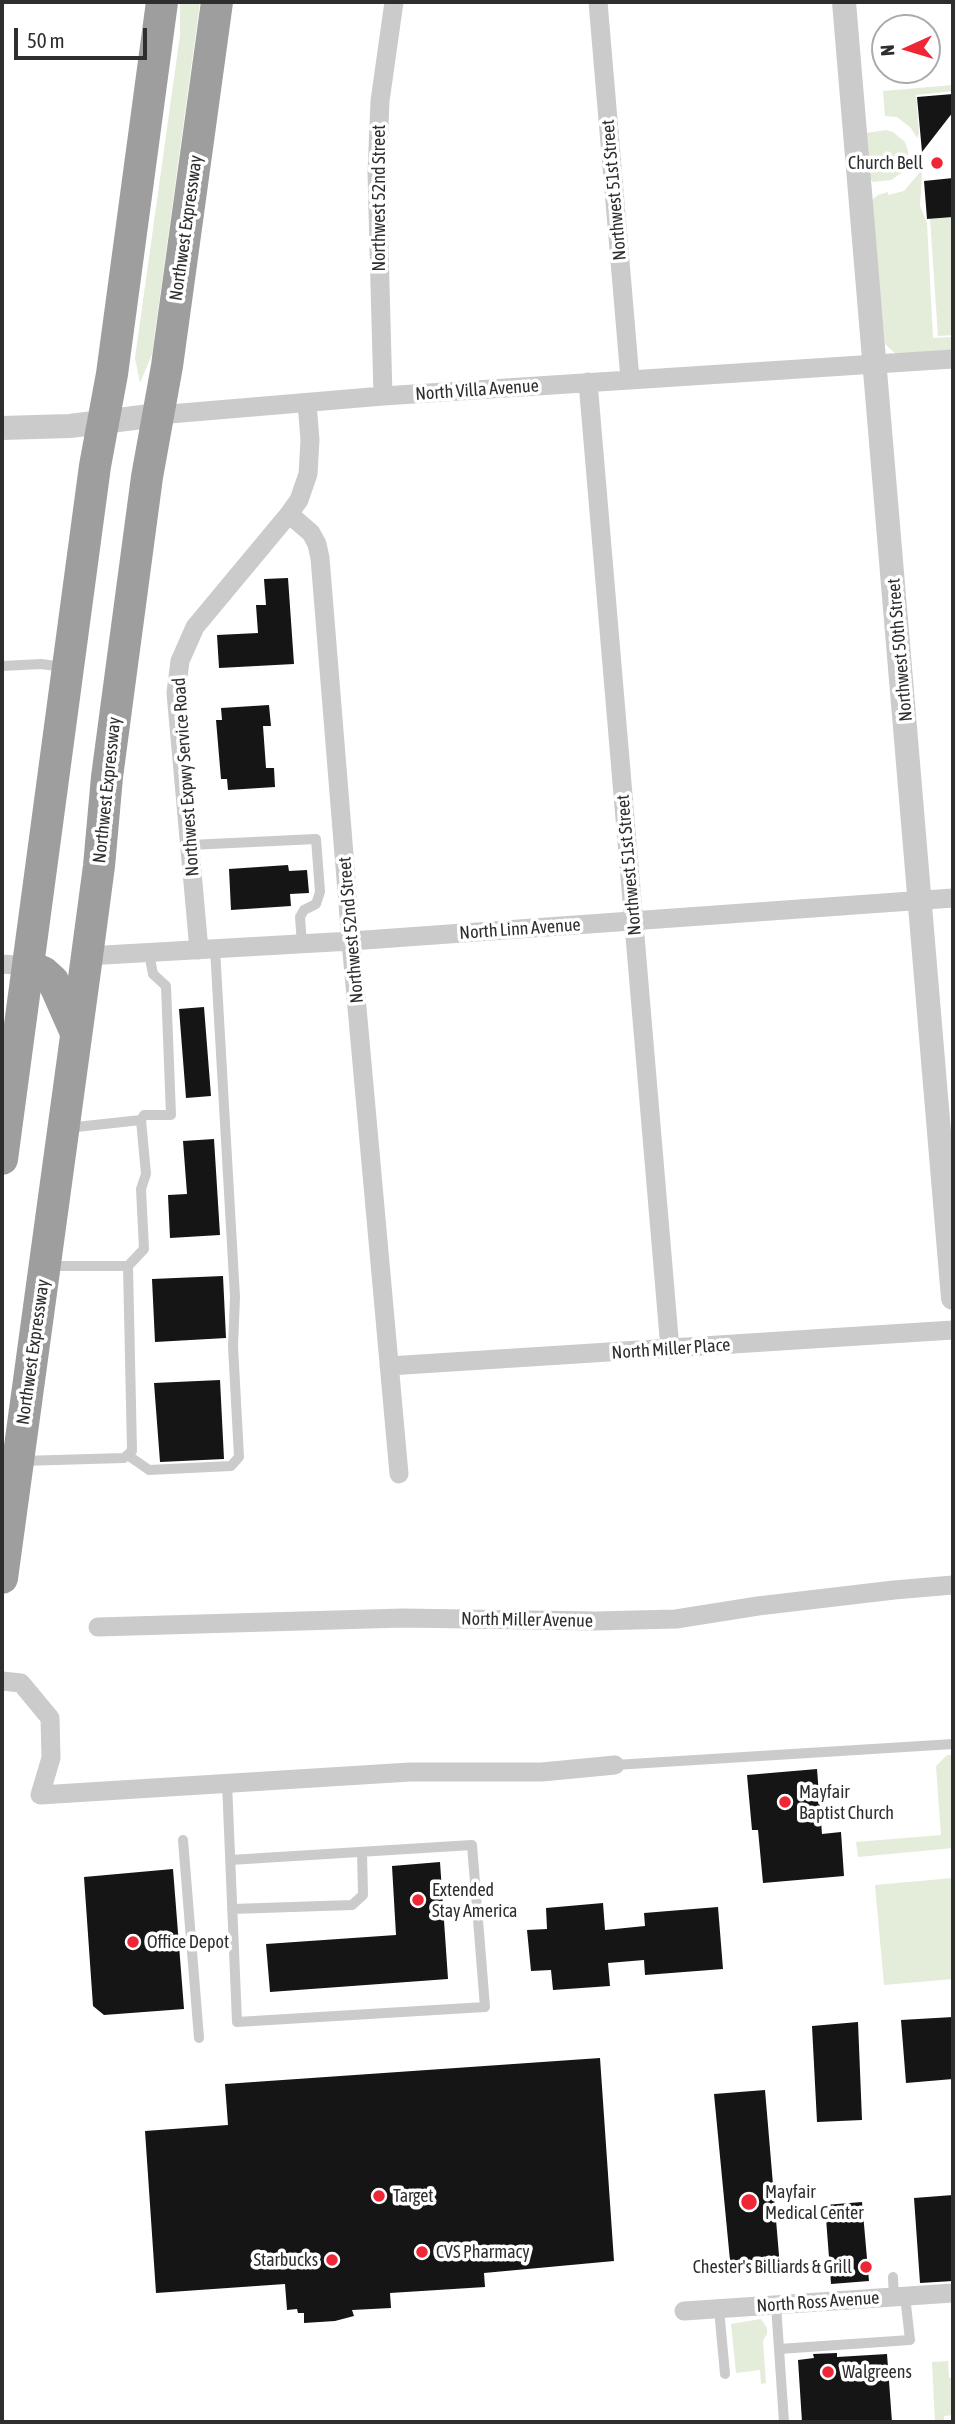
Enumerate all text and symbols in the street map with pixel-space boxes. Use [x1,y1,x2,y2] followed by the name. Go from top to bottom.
[18,14,150,58] scale bar
[871,14,941,84] north arrow
[27,28,65,52] text: 50 m
[876,44,898,57] text: N
[597,119,631,261] street label: Northwest 51st Street
[368,124,390,272] street label: Northwest 52nd Street
[848,152,923,174] place label: Church Bell
[165,154,207,302] street label: Northwest Expressway
[929,155,945,171] marker: Church Bell
[415,375,539,405] street label: North Villa Avenue
[883,578,917,722] street label: Northwest 50th Street
[168,677,204,877] street label: Northwest Expwy Service Road
[89,716,125,864] street label: Northwest Expressway
[612,794,646,936] street label: Northwest 51st Street
[334,856,368,1004] street label: Northwest 52nd Street
[459,914,581,944] street label: North Linn Avenue
[12,1278,54,1426] street label: Northwest Expressway
[611,1334,731,1364] street label: North Miller Place
[461,1608,593,1632] street label: North Miller Avenue
[799,1781,894,1824] place label: Mayfair Baptist Church
[777,1794,793,1810] marker: Mayfair Baptist Church
[432,1879,517,1922] place label: Extended Stay America
[410,1892,426,1908] marker: Extended Stay America
[147,1931,229,1953] place label: Office Depot
[125,1934,141,1950] marker: Office Depot
[765,2181,864,2224] place label: Mayfair Medical Center
[393,2185,434,2207] place label: Target
[371,2188,387,2204] marker: Target
[739,2192,759,2212] marker: Mayfair Medical Center
[436,2241,530,2263] place label: CVS Pharmacy
[414,2244,430,2260] marker: CVS Pharmacy
[253,2249,318,2271] place label: Starbucks
[324,2252,340,2268] marker: Starbucks
[693,2256,852,2278] place label: Chester's Billiards & Grill
[858,2259,874,2275] marker: Chester's Billiards & Grill
[756,2287,880,2317] street label: North Ross Avenue
[842,2361,912,2383] place label: Walgreens
[820,2364,836,2380] marker: Walgreens

